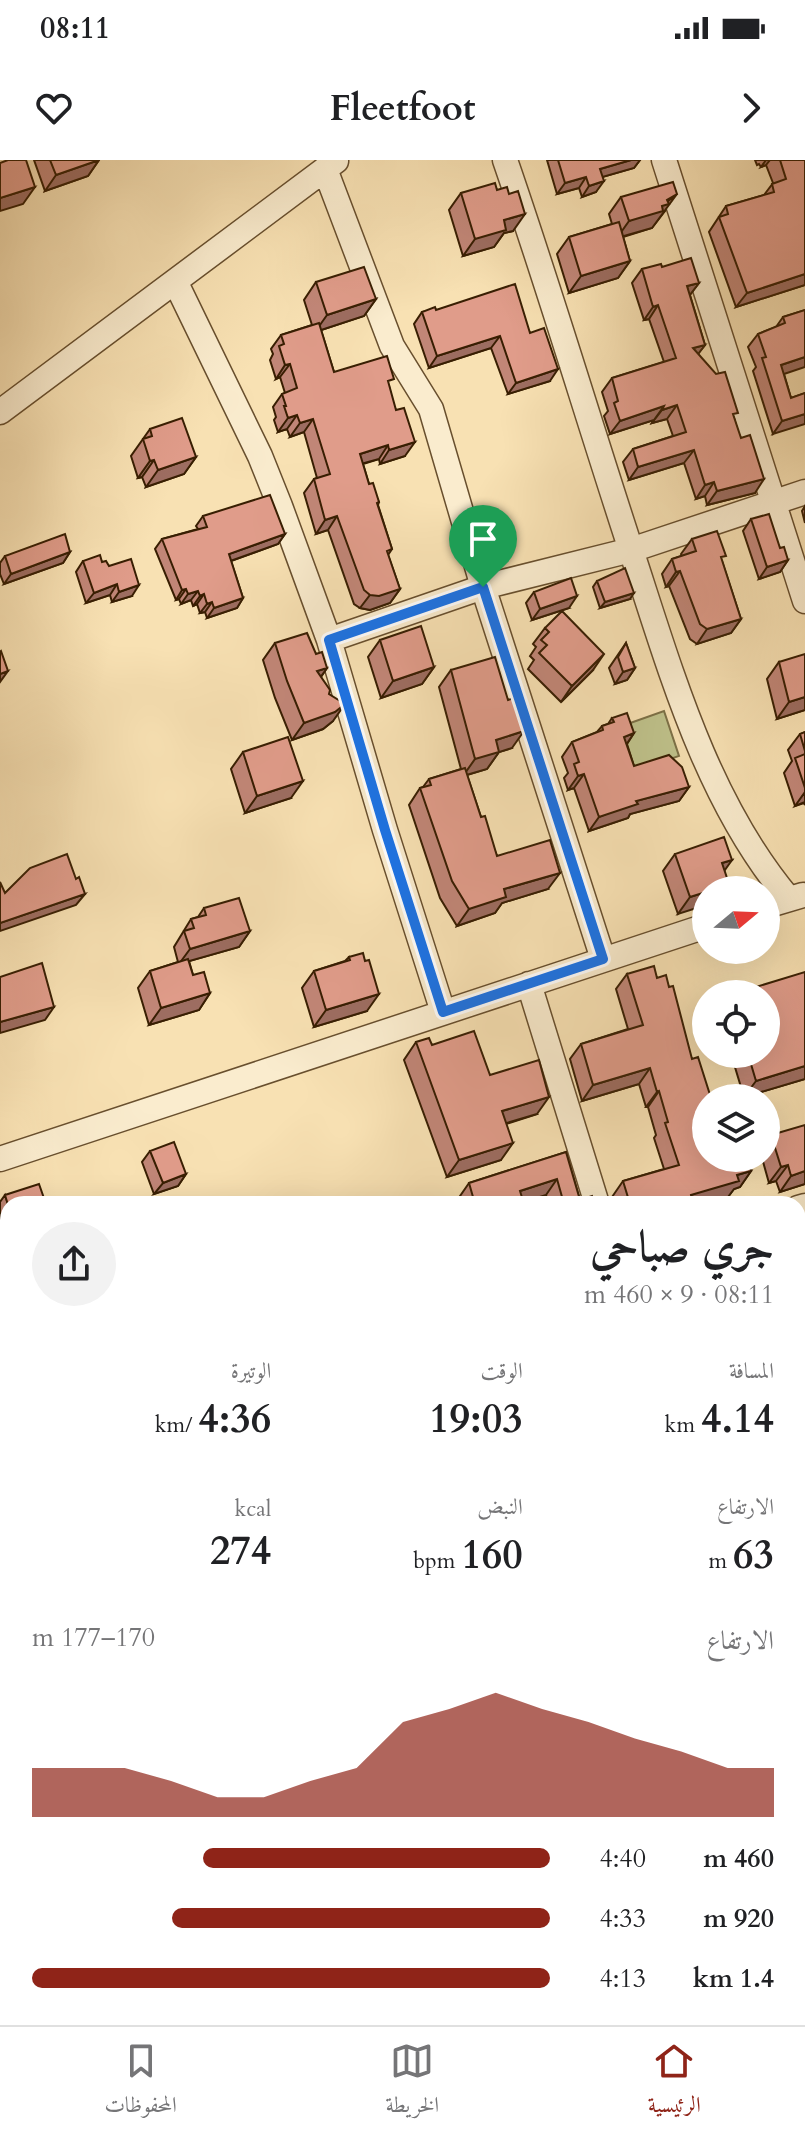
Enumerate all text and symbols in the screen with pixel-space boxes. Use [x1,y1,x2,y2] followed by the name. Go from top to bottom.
[40,8,110,49] text: 08:11
[329,84,476,133] text: Fleetfoot
[32,86,76,130] icon: heart
[729,86,773,130] icon: forward
[449,505,517,587] pin
[461,517,505,561] icon: arrive
[692,876,780,964] north arrow
[692,876,780,1172] map controls
[692,980,780,1068] button: locate
[692,1084,780,1172] button: layers
[590,1217,774,1277] text: جري صباحي
[32,1222,116,1306] button: share
[584,1277,774,1312] text: 08:11 · 9 × 460 m
[231,1356,271,1386] text: الوتيرة
[481,1356,523,1386] text: الوقت
[729,1356,774,1386] text: المسافة
[198,1392,271,1447] text: 4:36
[429,1392,523,1447] text: 19:03
[701,1392,774,1447] text: 4.14
[155,1410,198,1440] text: /km
[665,1410,701,1440] text: km
[477,1492,523,1522] text: النبض
[717,1492,774,1522] text: الارتفاع
[234,1494,271,1524] text: kcal
[210,1524,271,1579] text: 274
[461,1528,523,1583] text: 160
[733,1528,774,1583] text: 63
[413,1546,461,1576] text: bpm
[708,1546,733,1576] text: m
[32,1620,155,1655] text: 170–177 m
[707,1623,774,1658] text: الارتفاع
[599,1841,646,1876] text: 4:40
[703,1841,774,1876] text: 460 m
[599,1901,646,1936] text: 4:33
[703,1901,774,1936] text: 920 m
[599,1961,646,1996] text: 4:13
[693,1961,774,1996] text: 1.4 km
[104,2039,177,2126] tab: المحفوظات
[386,2039,439,2126] tab: الخريطة
[648,2039,701,2126] tab: الرئيسية

